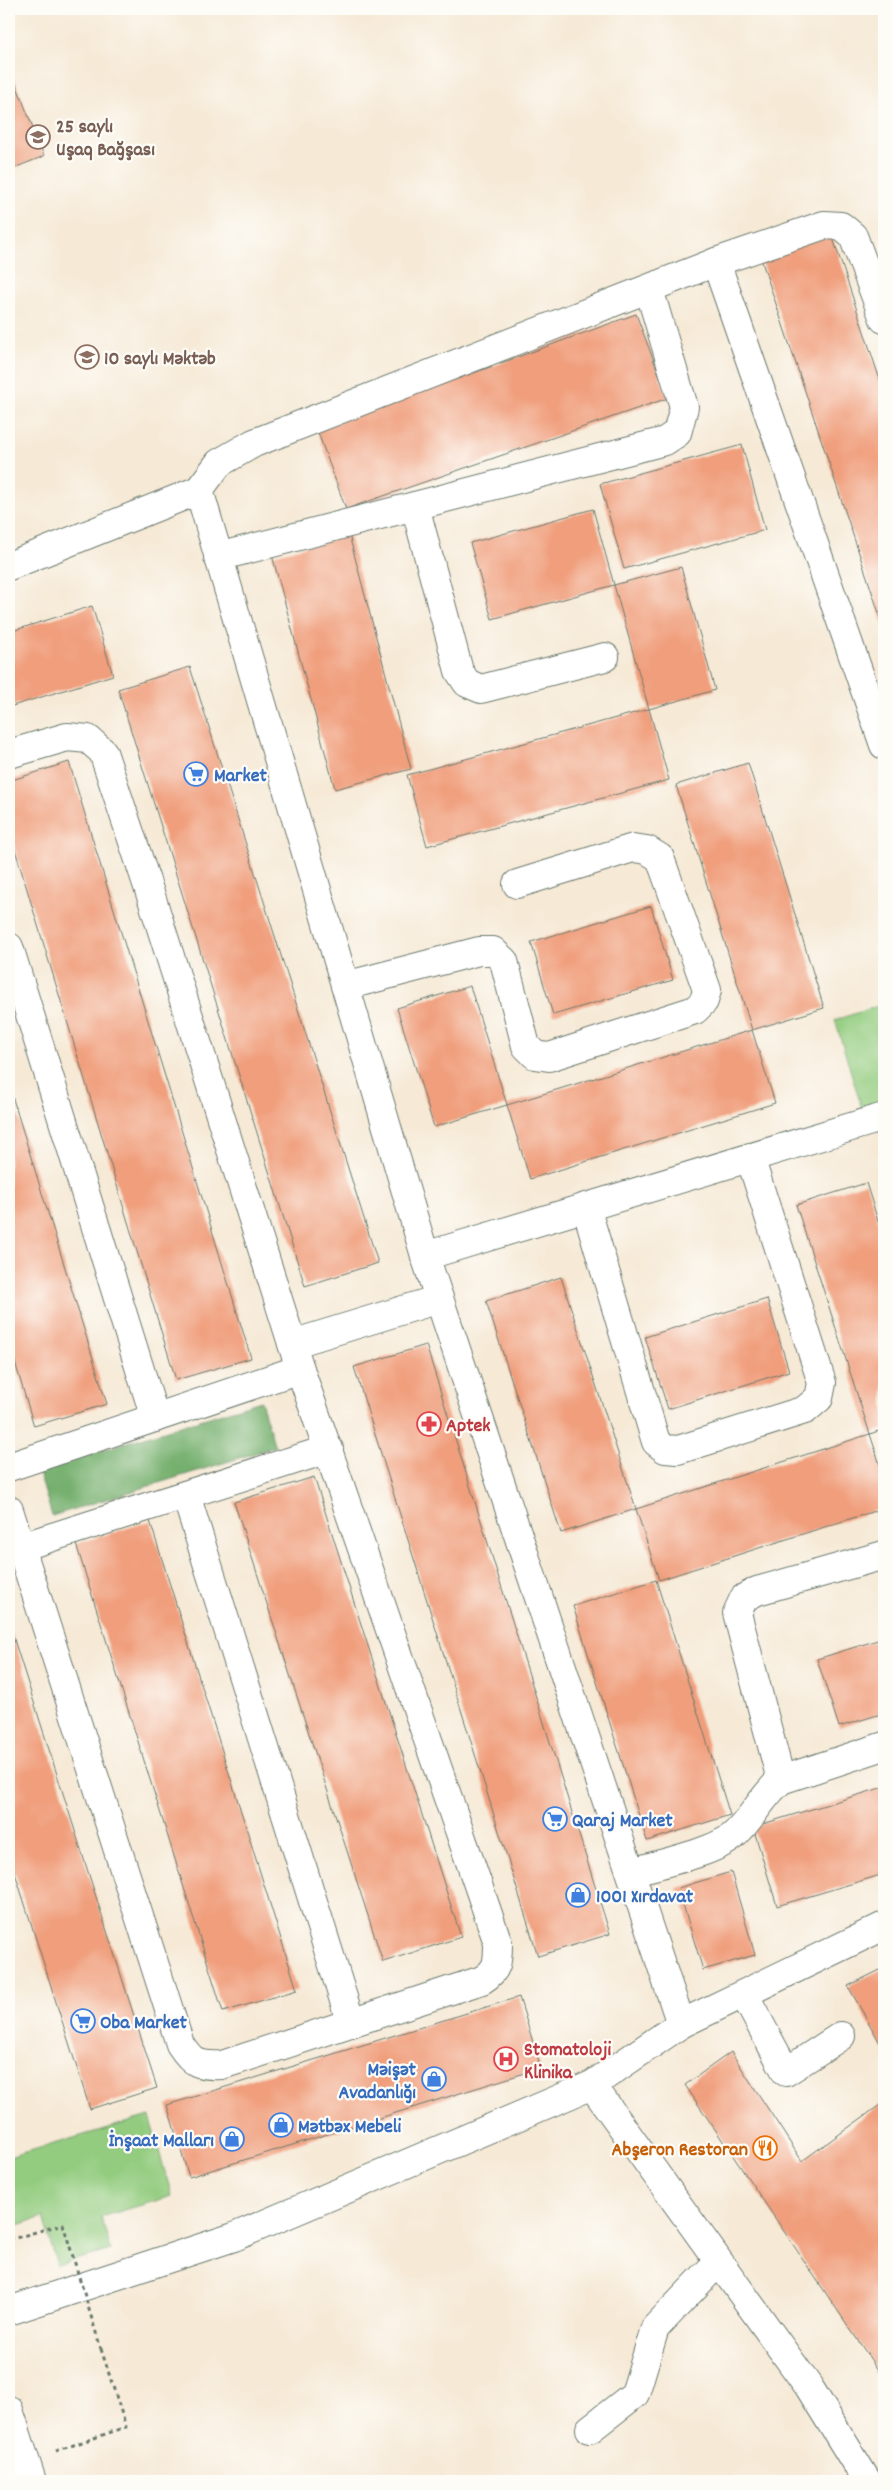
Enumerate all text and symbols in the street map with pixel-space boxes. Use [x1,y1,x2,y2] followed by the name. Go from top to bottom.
[56,114,155,165] place label: 25 saylı Uşaq Bağşası
[25,124,51,150] school or university icon: 25 saylı Uşaq Bağşası
[74,344,100,370] school or university icon: 10 saylı Məktəb
[104,346,216,374] place label: 10 saylı Məktəb
[183,761,209,787] supermarket icon: Market
[214,763,268,791] place label: Market
[416,1411,442,1437] pharmacy icon: Aptek
[446,1413,491,1441] place label: Aptek
[542,1806,568,1832] supermarket icon: Qaraj Market
[572,1808,673,1836] place label: Qaraj Market
[565,1882,591,1908] shop icon: 1001 Xırdavat
[596,1884,694,1912] place label: 1001 Xırdavat
[70,2008,96,2034] supermarket icon: Oba Market
[100,2010,188,2038] place label: Oba Market
[524,2037,611,2088] place label: Stomatoloji Klinika
[493,2046,519,2072] hospital icon: Stomatoloji Klinika
[338,2057,417,2108] place label: Məişət Avadanlığı
[421,2066,447,2092] shop icon: Məişət Avadanlığı
[268,2112,294,2138] shop icon: Mətbəx Mebeli
[298,2114,402,2142] place label: Mətbəx Mebeli
[219,2126,245,2152] shop icon: İnşaat Malları
[109,2128,214,2156] place label: İnşaat Malları
[752,2135,778,2161] restaurant icon: Abşeron Restoran
[612,2137,748,2165] place label: Abşeron Restoran

